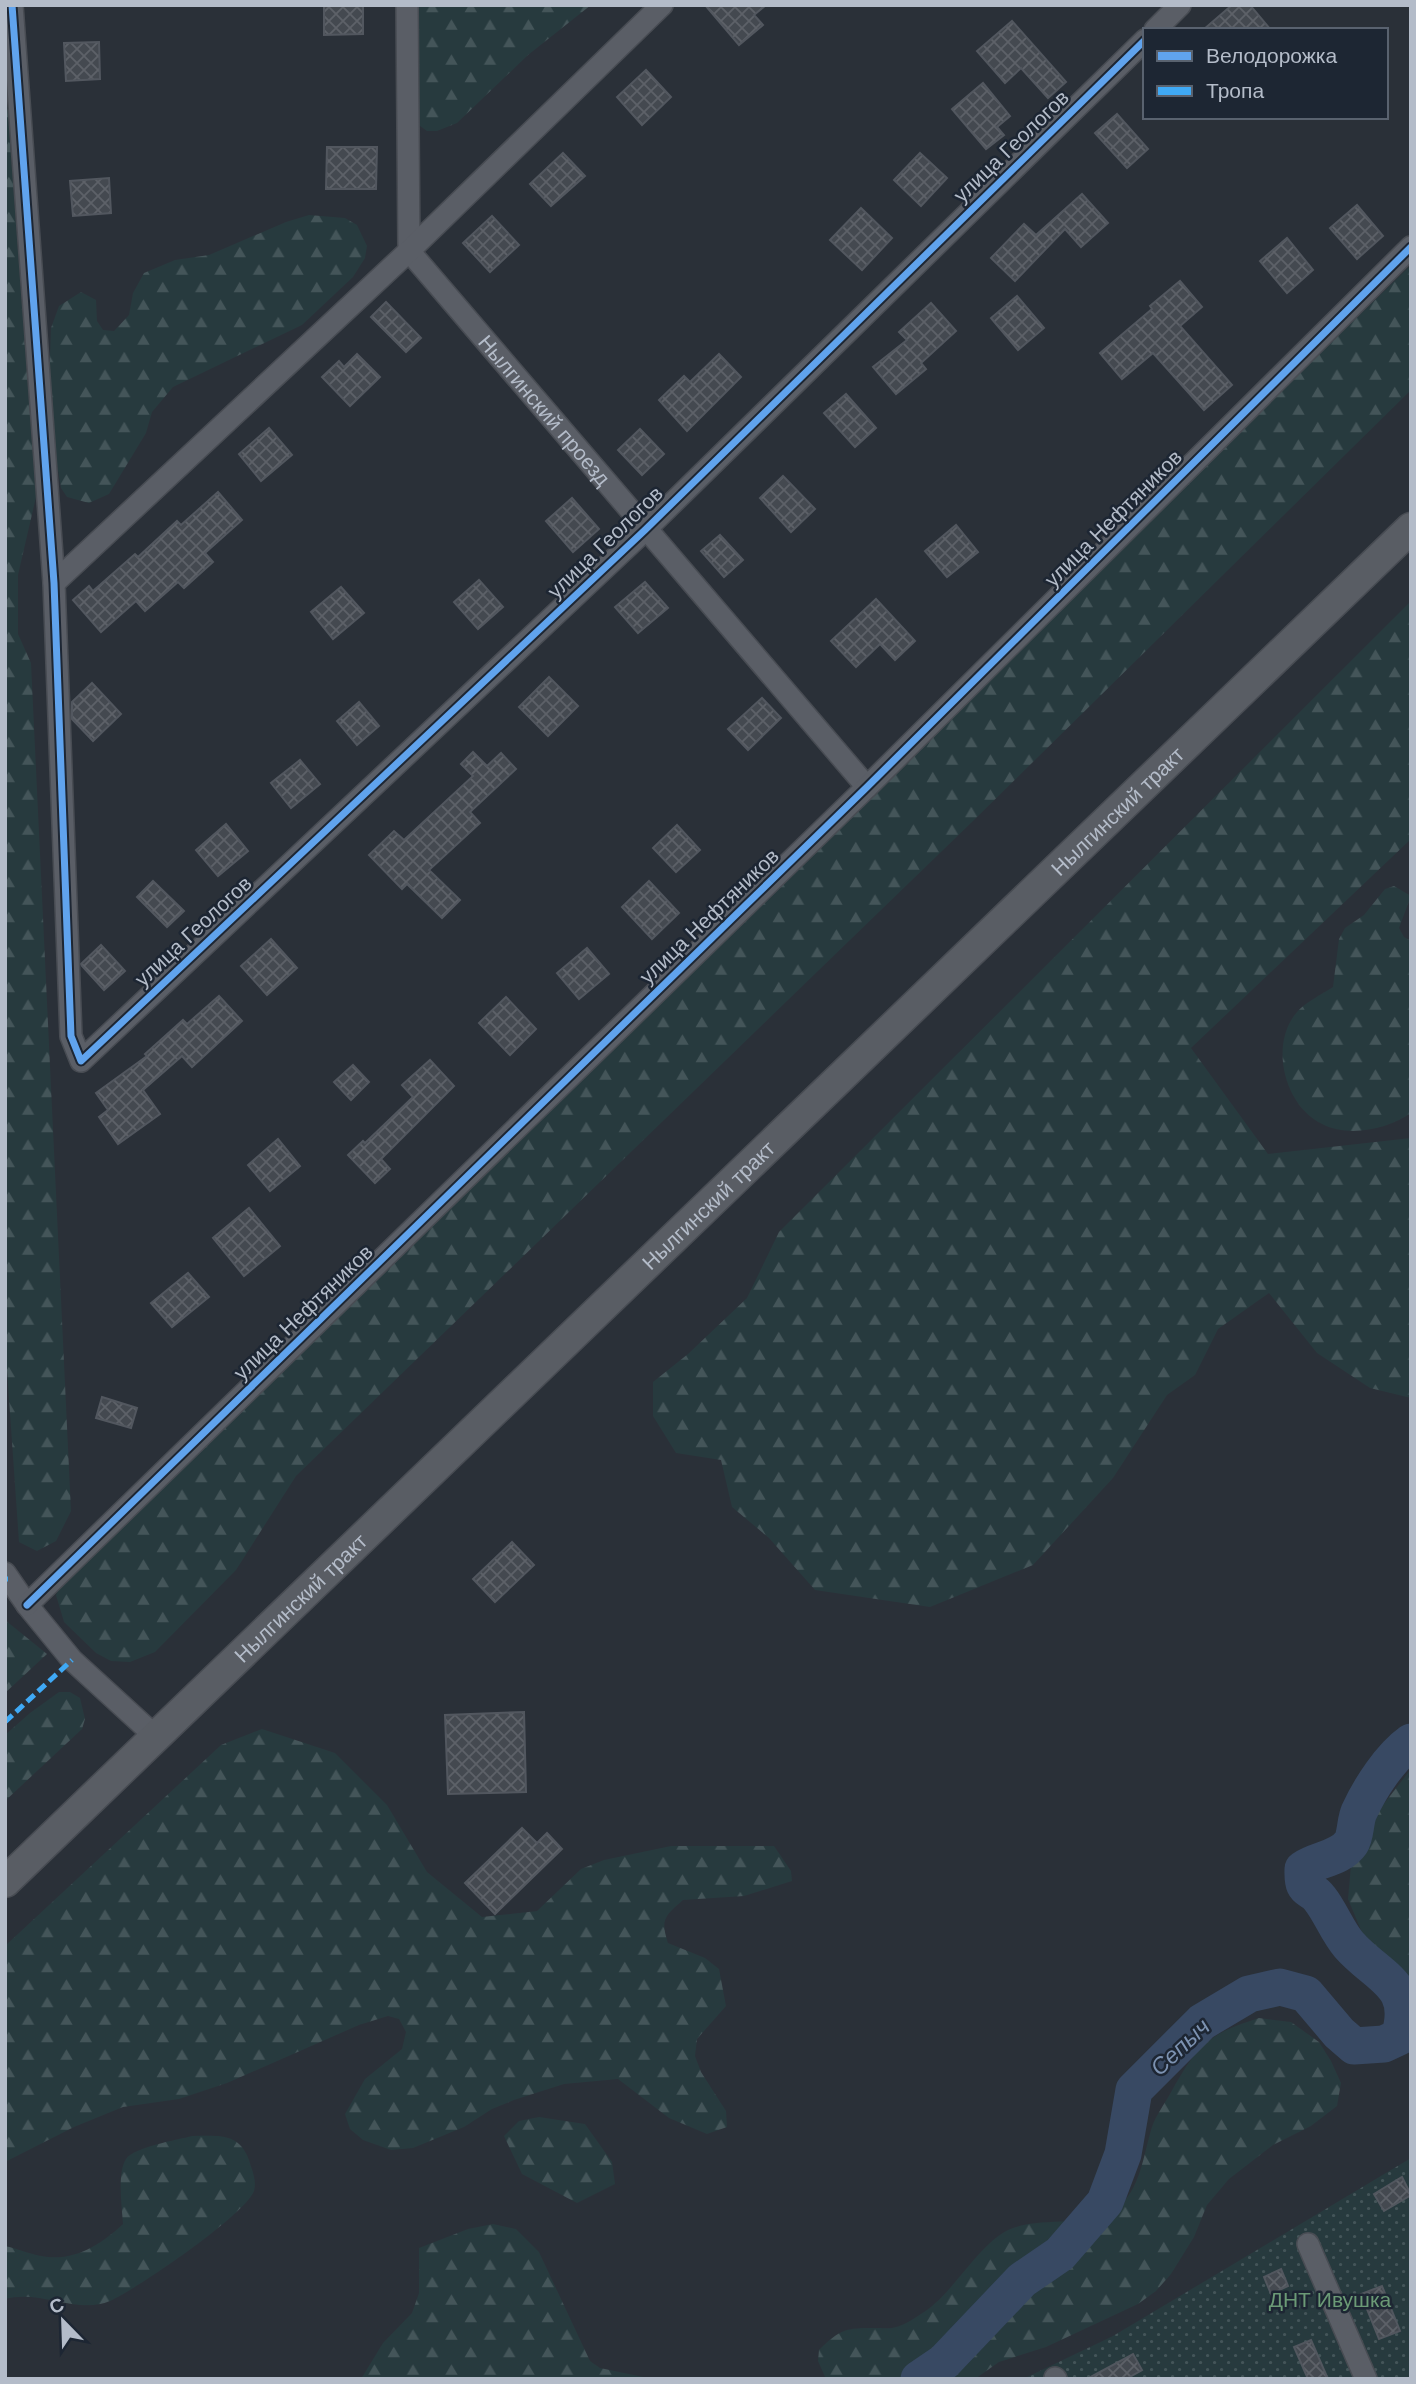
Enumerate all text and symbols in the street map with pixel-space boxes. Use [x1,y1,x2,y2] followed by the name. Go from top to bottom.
[1143,28,1388,119] legend
[1206,44,1337,67] text: Велодорожка
[1206,79,1264,102] text: Тропа
[949,85,1073,207] street label: улица Геологов
[474,330,615,490] street label: Нылгинский проезд
[1040,445,1186,591] street label: улица Нефтяников
[543,481,667,603] street label: улица Геологов
[1046,742,1188,880] street label: Нылгинский тракт
[635,844,783,988] street label: улица Нефтяников
[130,871,256,991] street label: улица Геологов
[637,1136,779,1274] street label: Нылгинский тракт
[229,1240,377,1384] street label: улица Нефтяников
[229,1528,371,1666] street label: Нылгинский тракт
[1145,2013,1215,2081] water label: Сепыч
[28,2286,98,2356] north arrow
[1269,2288,1392,2311] park label: ДНТ Ивушка
[46,2293,67,2318] text: С

